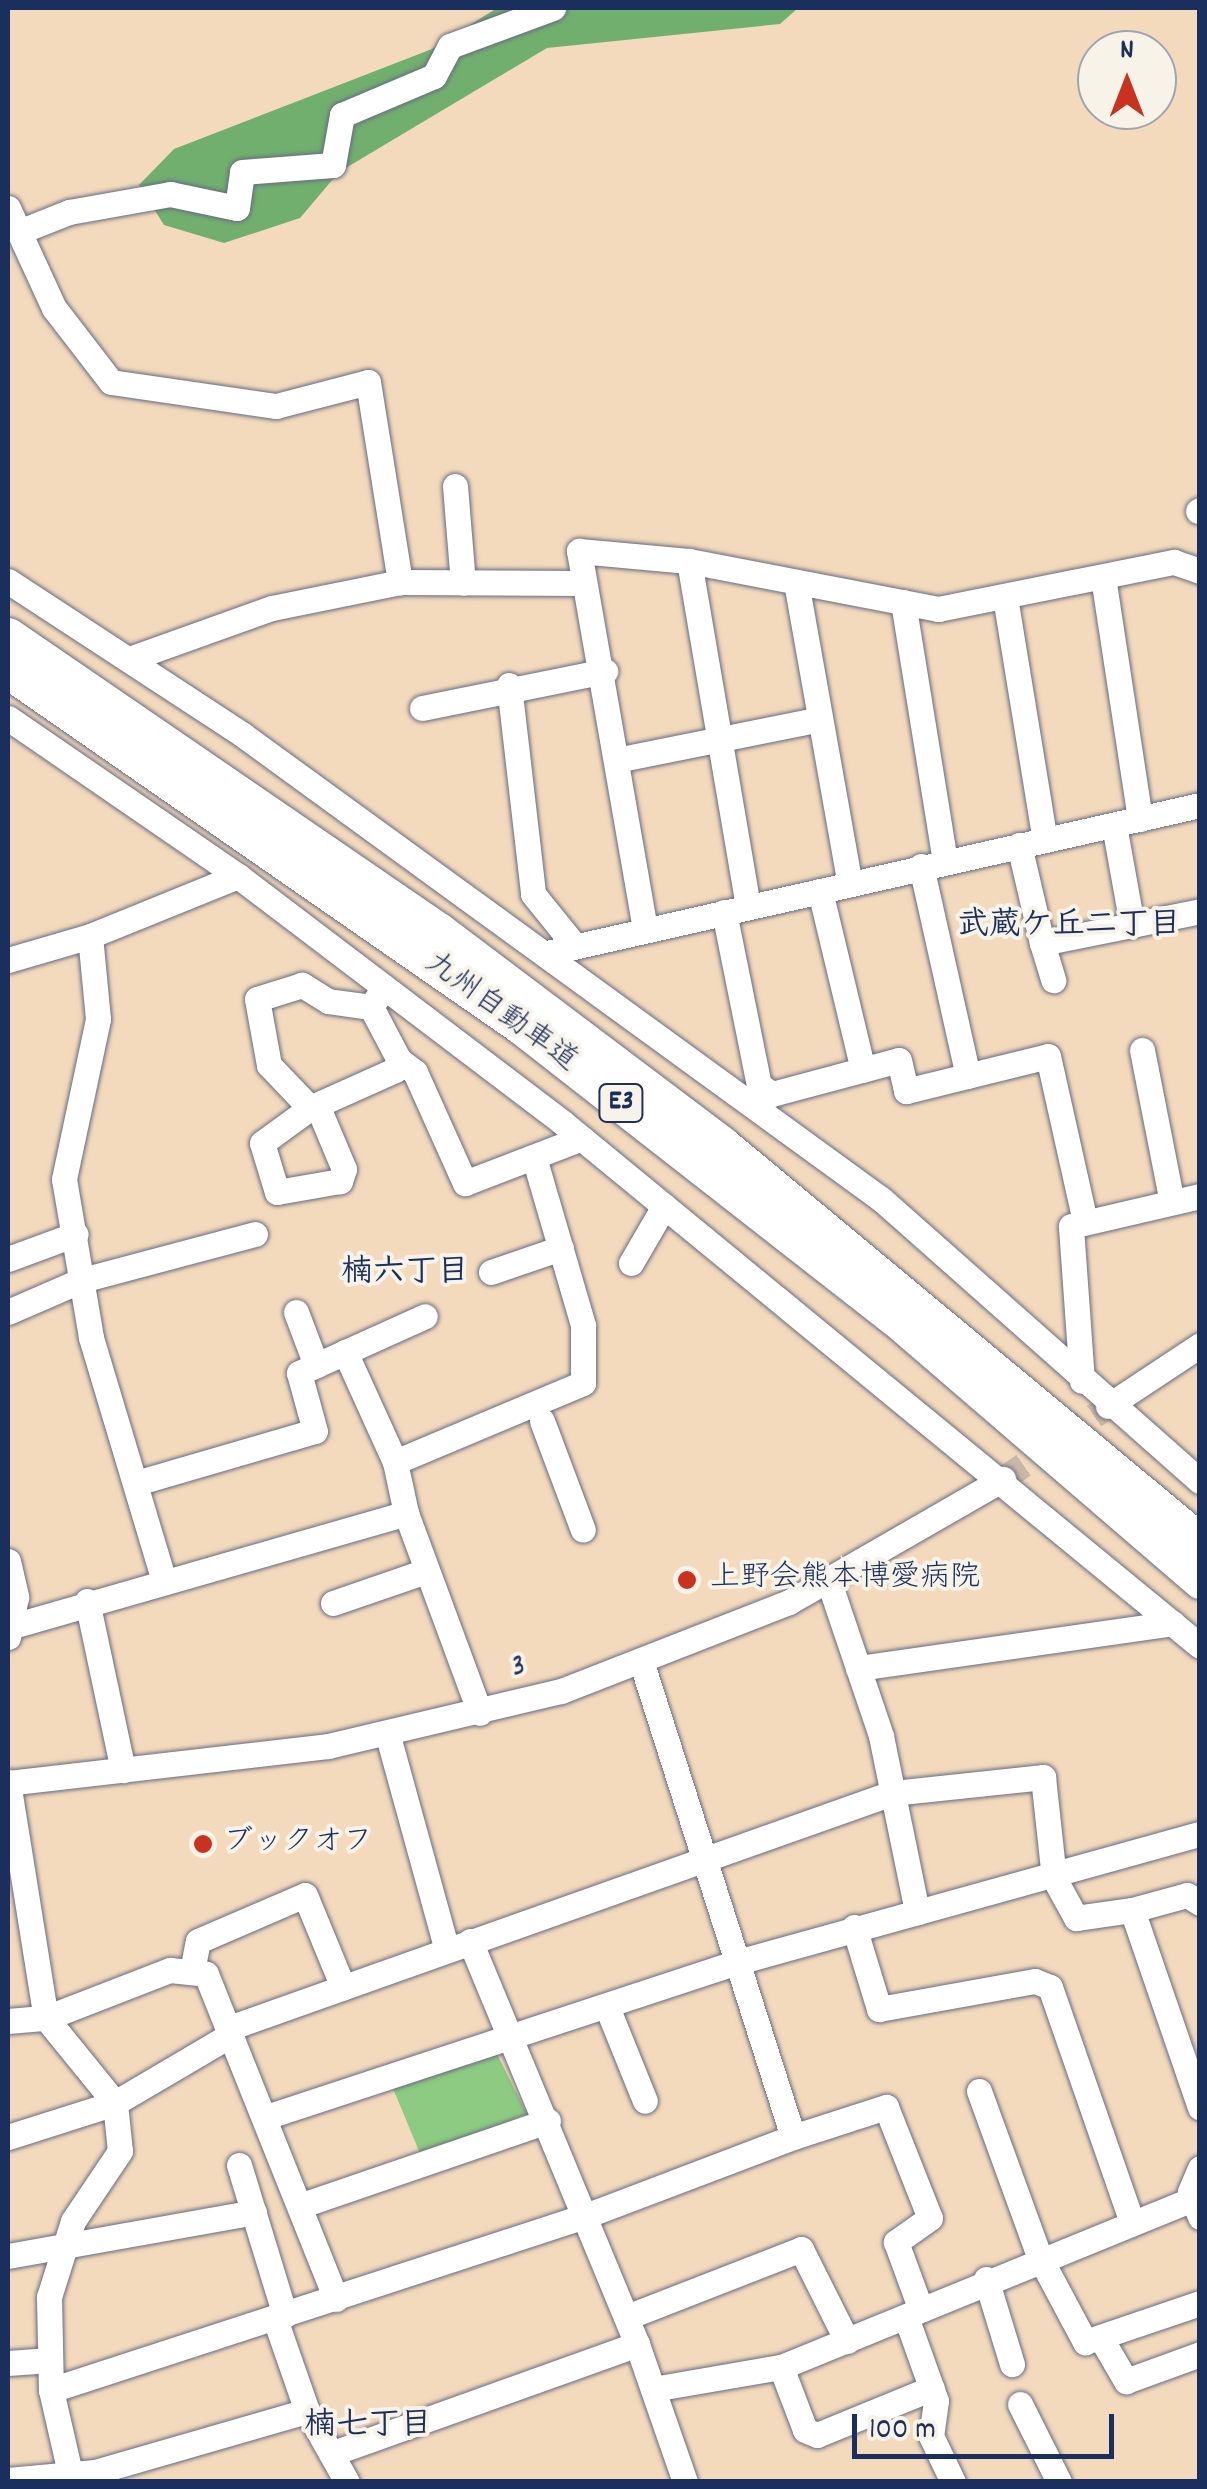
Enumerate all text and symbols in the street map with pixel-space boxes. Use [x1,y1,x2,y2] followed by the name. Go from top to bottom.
[1077,30,1177,130] north arrow
[1120,32,1134,72] text: N
[957,908,1181,946] district label: 武蔵ケ丘二丁目
[417,947,583,1081] street label: 九州自動車道
[596,1080,646,1126] road number: E3
[341,1255,469,1293] district label: 楠六丁目
[710,1562,980,1598] place label: 上野会熊本博愛病院
[674,1567,700,1593] marker: 上野会熊本博愛病院
[508,1650,530,1688] street label: 3
[223,1826,373,1862] place label: ブックオフ
[192,1833,214,1855] marker: ブックオフ
[857,2394,1120,2456] scale bar
[304,2408,432,2446] district label: 楠七丁目
[869,2410,936,2453] text: 100 m

